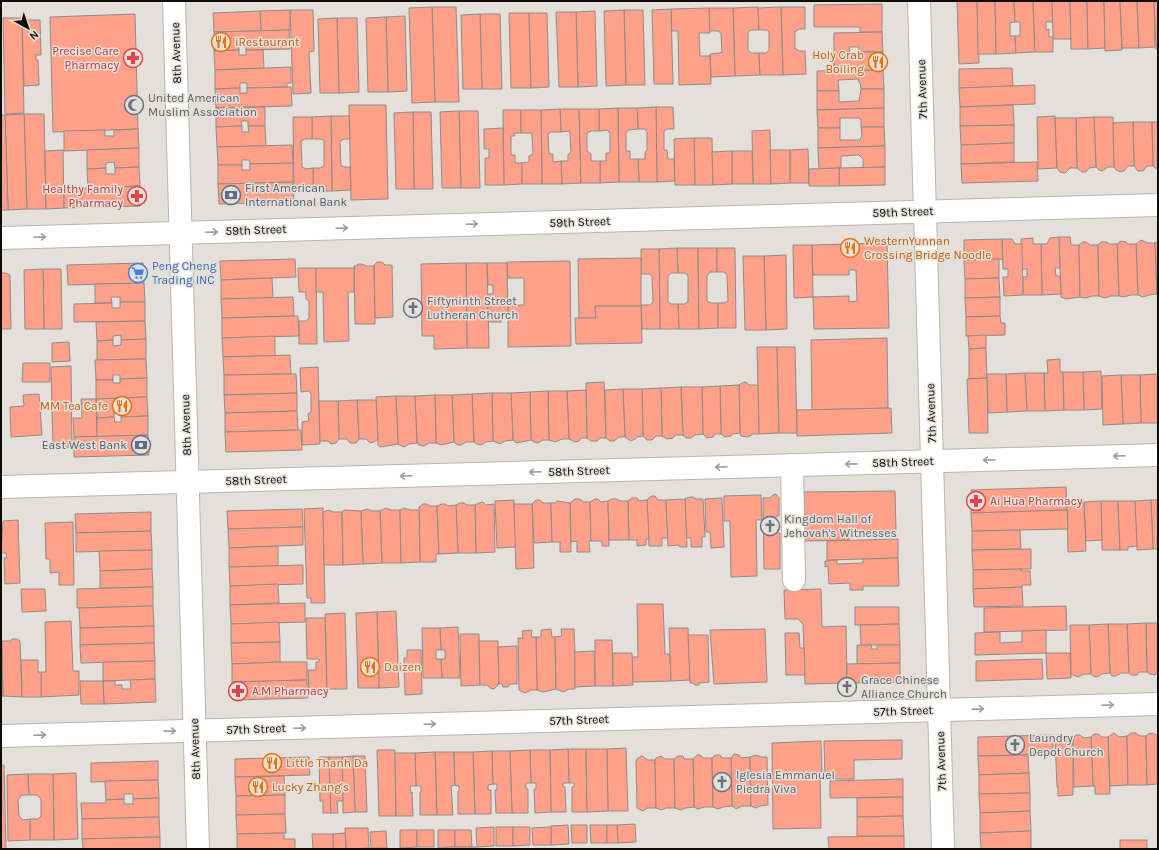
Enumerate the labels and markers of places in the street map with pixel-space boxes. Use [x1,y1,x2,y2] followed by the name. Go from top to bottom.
[210,31,232,53] restaurant icon: iRestaurant
[235,35,300,49] place label: iRestaurant
[52,44,119,72] place label: Precise Care Pharmacy
[122,47,144,69] pharmacy icon: Precise Care Pharmacy
[812,48,864,76] place label: Holy Crab Boiling
[867,51,889,73] restaurant icon: Holy Crab Boiling
[148,91,257,119] place label: United American Muslim Association
[123,94,145,116] mosque icon: United American Muslim Association
[245,181,347,209] place label: First American International Bank
[42,182,123,210] place label: Healthy Family Pharmacy
[220,184,242,206] bank icon: First American International Bank
[126,185,148,207] pharmacy icon: Healthy Family Pharmacy
[864,234,992,262] place label: WesternYunnan Crossing Bridge Noodle
[839,237,861,259] restaurant icon: WesternYunnan Crossing Bridge Noodle
[152,259,217,287] place label: Peng Cheng Trading INC
[127,262,149,284] supermarket icon: Peng Cheng Trading INC
[427,294,518,322] place label: Fiftyninth Street Lutheran Church
[402,297,424,319] church icon: Fiftyninth Street Lutheran Church
[111,395,133,417] restaurant icon: MM Tea Cafe
[40,399,108,413] place label: MM Tea Cafe
[130,434,152,456] bank icon: East West Bank
[42,438,127,452] place label: East West Bank
[965,490,987,512] pharmacy icon: Ai Hua Pharmacy
[990,494,1083,508] place label: Ai Hua Pharmacy
[784,512,897,540] place label: Kingdom Hall of Jehovah's Witnesses
[759,515,781,537] church icon: Kingdom Hall of Jehovah's Witnesses
[359,656,381,678] restaurant icon: Daizen
[384,660,421,674] place label: Daizen
[861,673,947,701] place label: Grace Chinese Alliance Church
[836,676,858,698] church icon: Grace Chinese Alliance Church
[227,680,249,702] pharmacy icon: A.M Pharmacy
[252,684,329,698] place label: A.M Pharmacy
[1029,731,1104,759] place label: Laundry Depot Church
[1004,734,1026,756] church icon: Laundry Depot Church
[261,752,283,774] restaurant icon: Little Thanh Da
[286,756,368,770] place label: Little Thanh Da
[736,768,835,796] place label: Iglesia Emmanuel Piedra Viva
[711,771,733,793] church icon: Iglesia Emmanuel Piedra Viva
[247,776,269,798] restaurant icon: Lucky Zhang's
[272,780,349,794] place label: Lucky Zhang's

